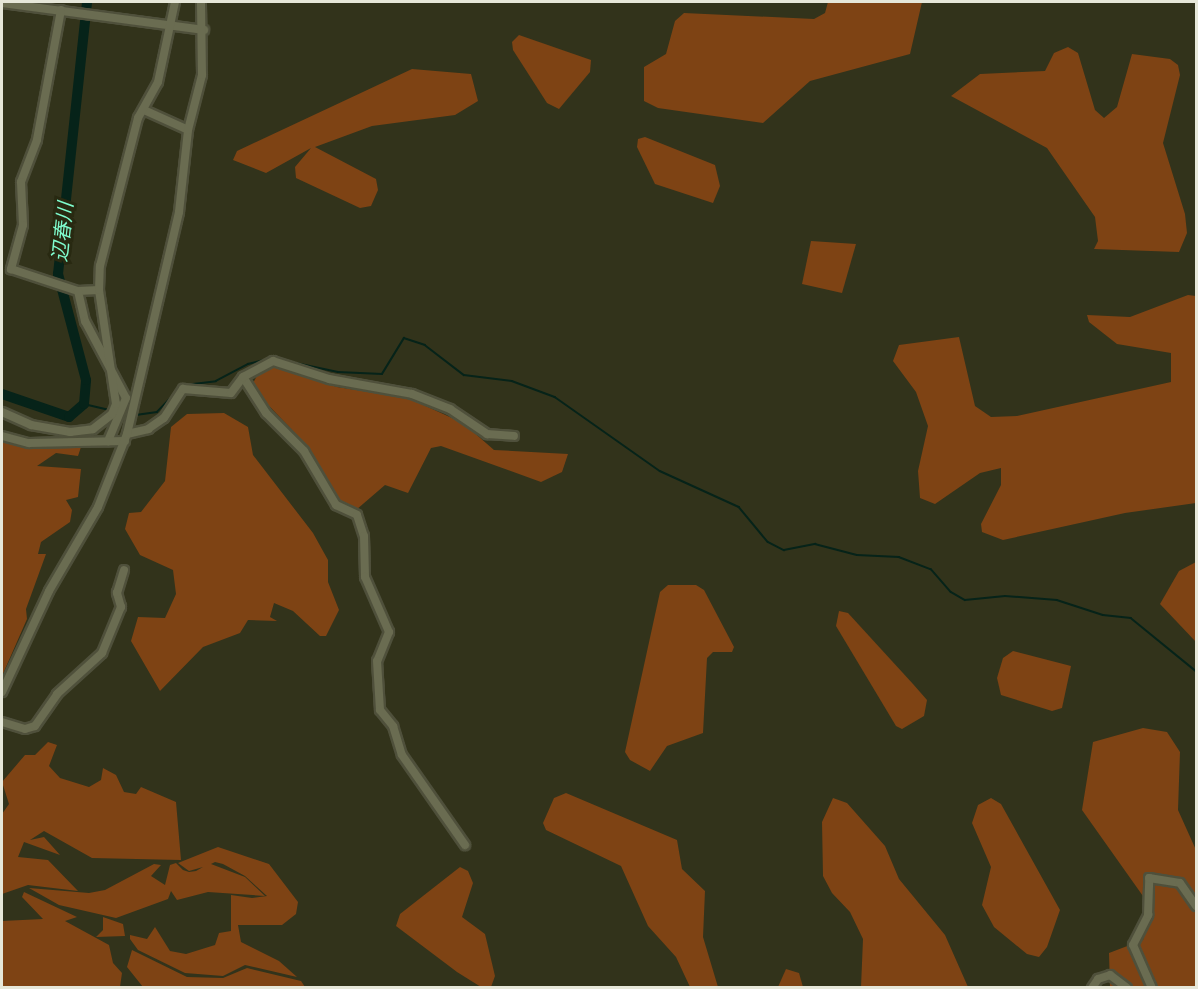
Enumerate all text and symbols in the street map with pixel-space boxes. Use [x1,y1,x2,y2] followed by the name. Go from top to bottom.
[48,201,78,263] water label: 辺春川

